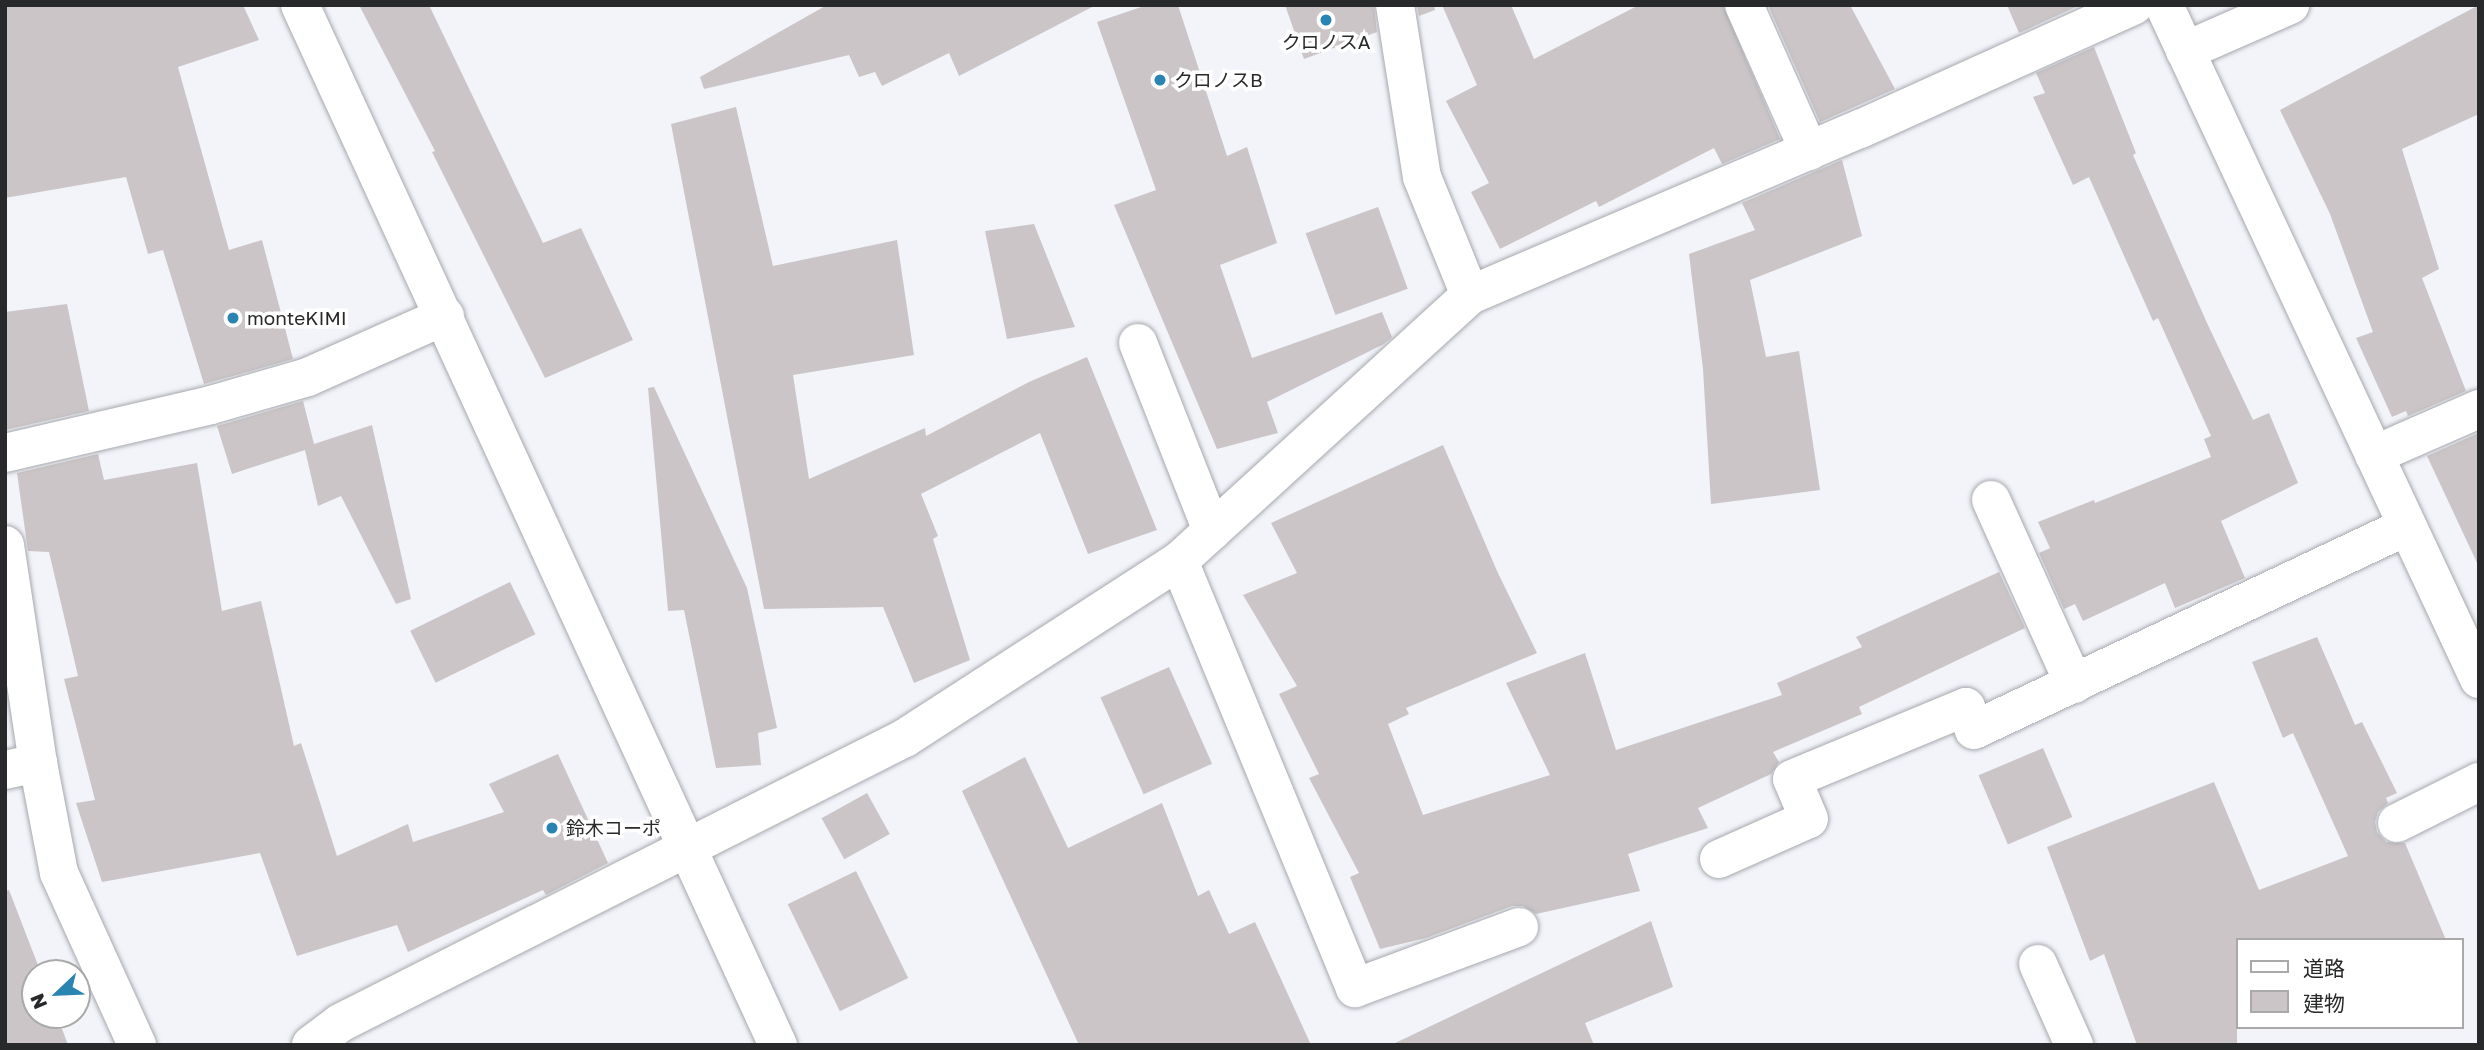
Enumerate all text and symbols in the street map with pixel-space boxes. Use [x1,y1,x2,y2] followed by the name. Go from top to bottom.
[1318,12,1334,28] marker: クロノスA
[1282,31,1370,53] place label: クロノスA
[1174,69,1263,91] place label: クロノスB
[1152,72,1168,88] marker: クロノスB
[247,307,347,329] place label: monteKIMI
[225,310,241,326] marker: monteKIMI
[566,817,661,839] place label: 鈴木コーポ
[544,820,560,836] marker: 鈴木コーポ
[2236,938,2463,1029] legend
[2303,955,2345,981] text: 道路
[21,959,91,1029] north arrow
[25,990,51,1013] text: N
[2303,990,2345,1016] text: 建物

